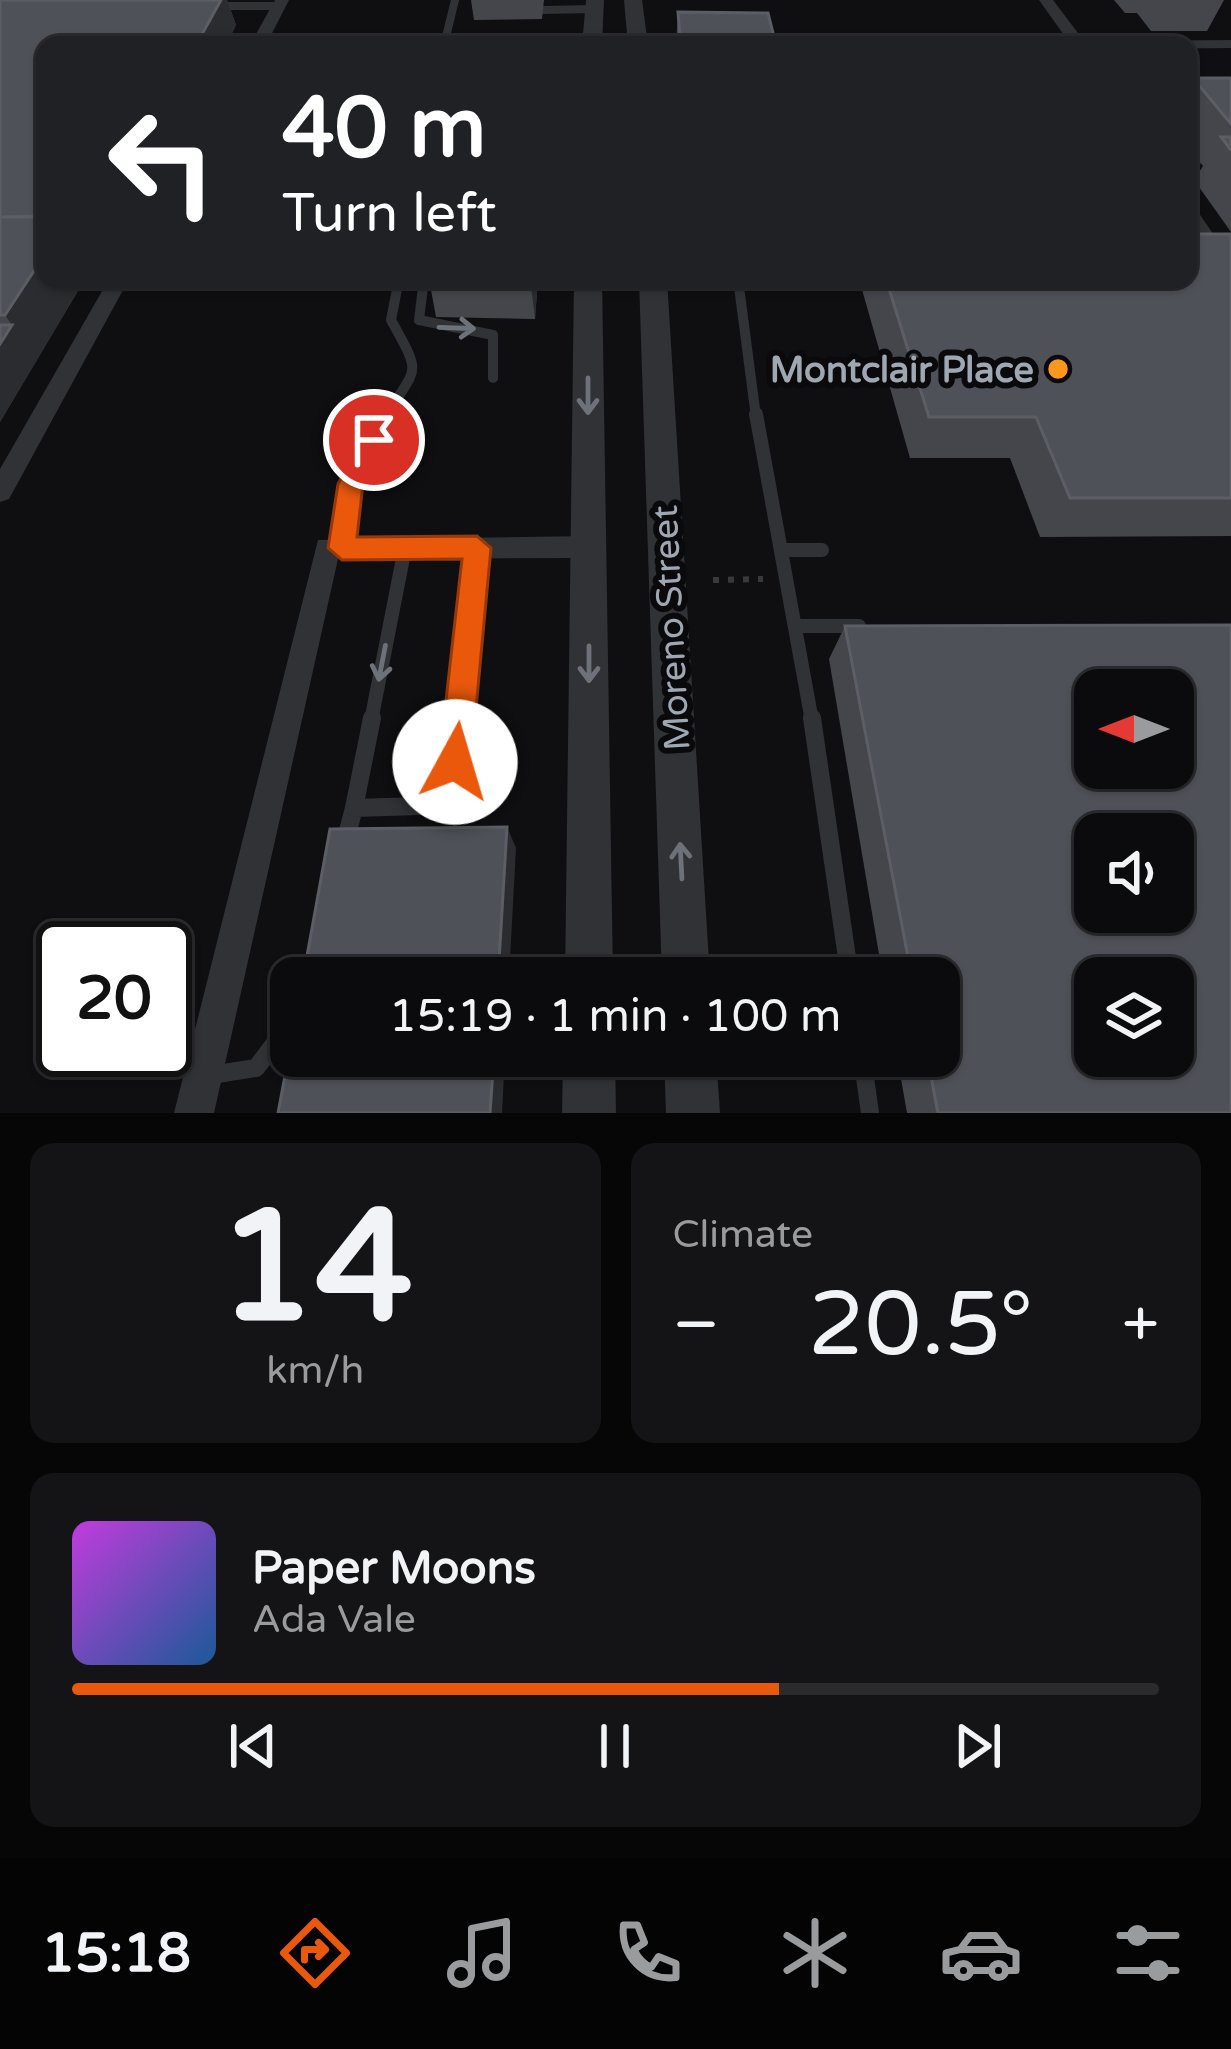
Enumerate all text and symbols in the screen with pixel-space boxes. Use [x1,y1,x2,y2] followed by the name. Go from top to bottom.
[282,79,486,180] text: 40 m
[84,84,240,240] icon: left
[282,181,497,246] text: Turn left
[437,317,476,340] one-way arrow
[770,349,1034,392] place label: Montclair Place
[1045,356,1071,382] marker: Montclair Place
[577,376,599,415] one-way arrow
[323,389,425,491] pin
[341,407,407,473] icon: arrive
[644,504,699,752] street label: Moreno Street
[370,643,393,681] one-way arrow
[578,644,600,683] one-way arrow
[1074,669,1194,789] north arrow
[1074,669,1194,1077] map controls
[392,699,518,825] position arrow
[1074,813,1194,933] button: sound
[669,842,692,881] one-way arrow
[36,921,192,1077] speed limit sign: 20
[1074,957,1194,1077] button: layers
[389,990,841,1044] text: 15:19 · 1 min · 100 m
[217,1175,413,1363] text: 14
[673,1211,813,1258] text: Climate
[808,1271,1033,1380] text: 20.5°
[673,1285,720,1365] text: −
[1122,1285,1159,1365] text: +
[266,1347,364,1394] text: km/h
[252,1542,536,1596] text: Paper Moons
[252,1596,416,1643] text: Ada Vale
[220,1713,286,1779] icon: previous
[582,1713,648,1779] icon: pause
[945,1713,1011,1779] icon: next
[273,1911,357,1995] icon: directions
[440,1911,524,1995] icon: music
[606,1911,690,1995] icon: phone
[773,1911,857,1995] icon: climate
[939,1911,1023,1995] icon: car
[1106,1911,1190,1995] icon: filters
[41,1921,191,1986] text: 15:18

